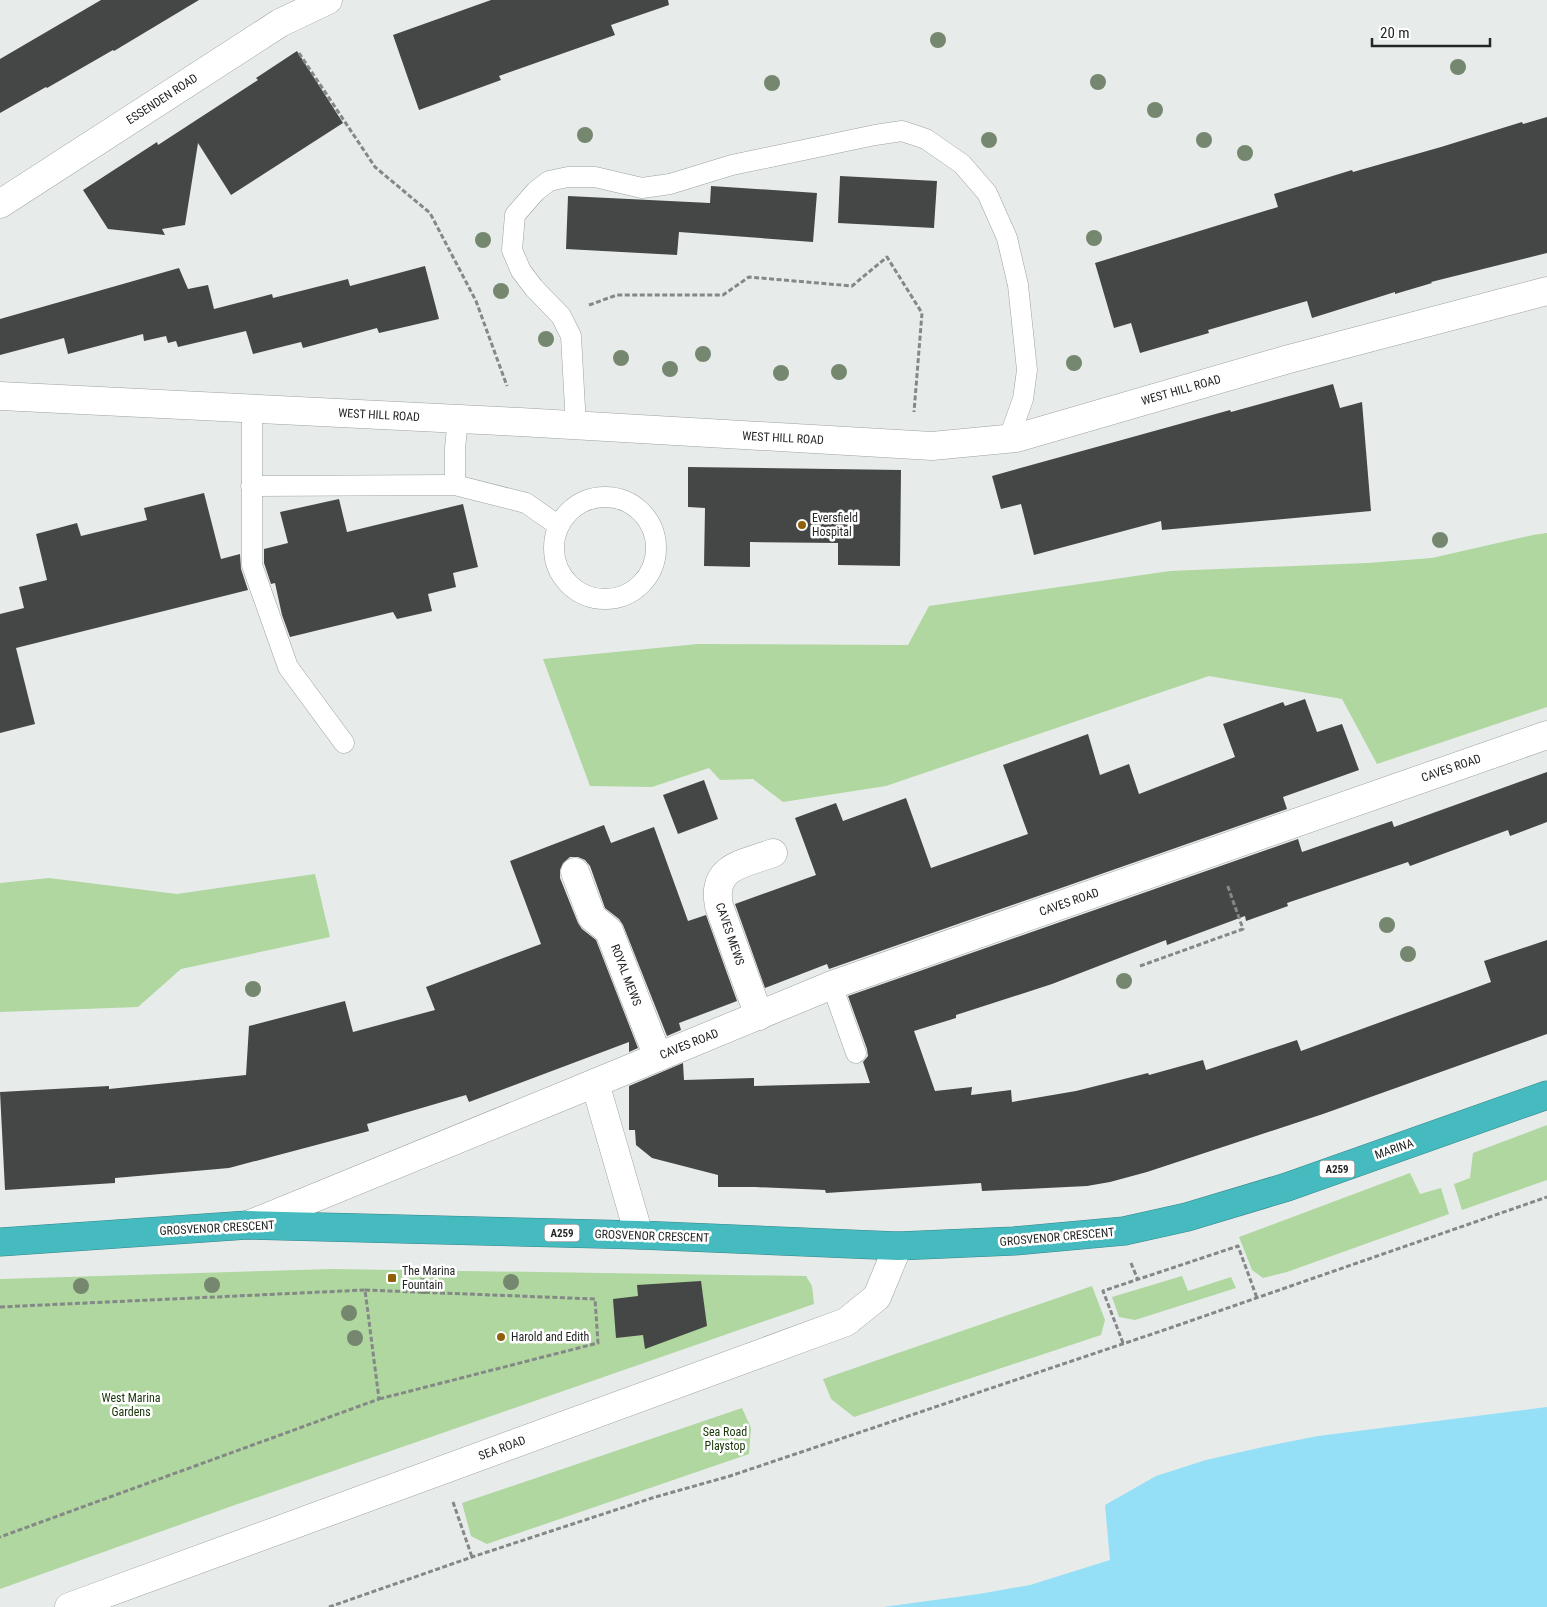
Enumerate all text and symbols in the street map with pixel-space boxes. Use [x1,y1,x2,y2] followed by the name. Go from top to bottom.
[1372,15,1490,47] scale bar
[1380,24,1410,42] text: 20 m
[124,71,200,127] street label: ESSENDEN ROAD
[1140,372,1222,408] street label: WEST HILL ROAD
[338,406,420,424] street label: WEST HILL ROAD
[742,429,824,447] street label: WEST HILL ROAD
[812,511,858,539] place label: Eversfield Hospital
[796,519,808,531] marker: Eversfield Hospital
[1419,751,1483,785] street label: CAVES ROAD
[1037,885,1101,919] street label: CAVES ROAD
[713,901,747,967] street label: CAVES MEWS
[608,942,644,1008] street label: ROYAL MEWS
[658,1026,721,1062] street label: CAVES ROAD
[1373,1136,1415,1162] street label: MARINA
[1320,1160,1354,1178] road number: A259
[159,1218,275,1238] street label: GROSVENOR CRESCENT
[544,1224,580,1242] road number: A259
[999,1225,1115,1249] street label: GROSVENOR CRESCENT
[594,1227,710,1245] street label: GROSVENOR CRESCENT
[402,1264,455,1292] place label: The Marina Fountain
[386,1272,398,1284] marker: The Marina Fountain
[511,1330,590,1344] place label: Harold and Edith
[495,1331,507,1343] marker: Harold and Edith
[101,1391,161,1419] park label: West Marina Gardens
[703,1425,747,1453] park label: Sea Road Playstop
[477,1433,528,1463] street label: SEA ROAD

